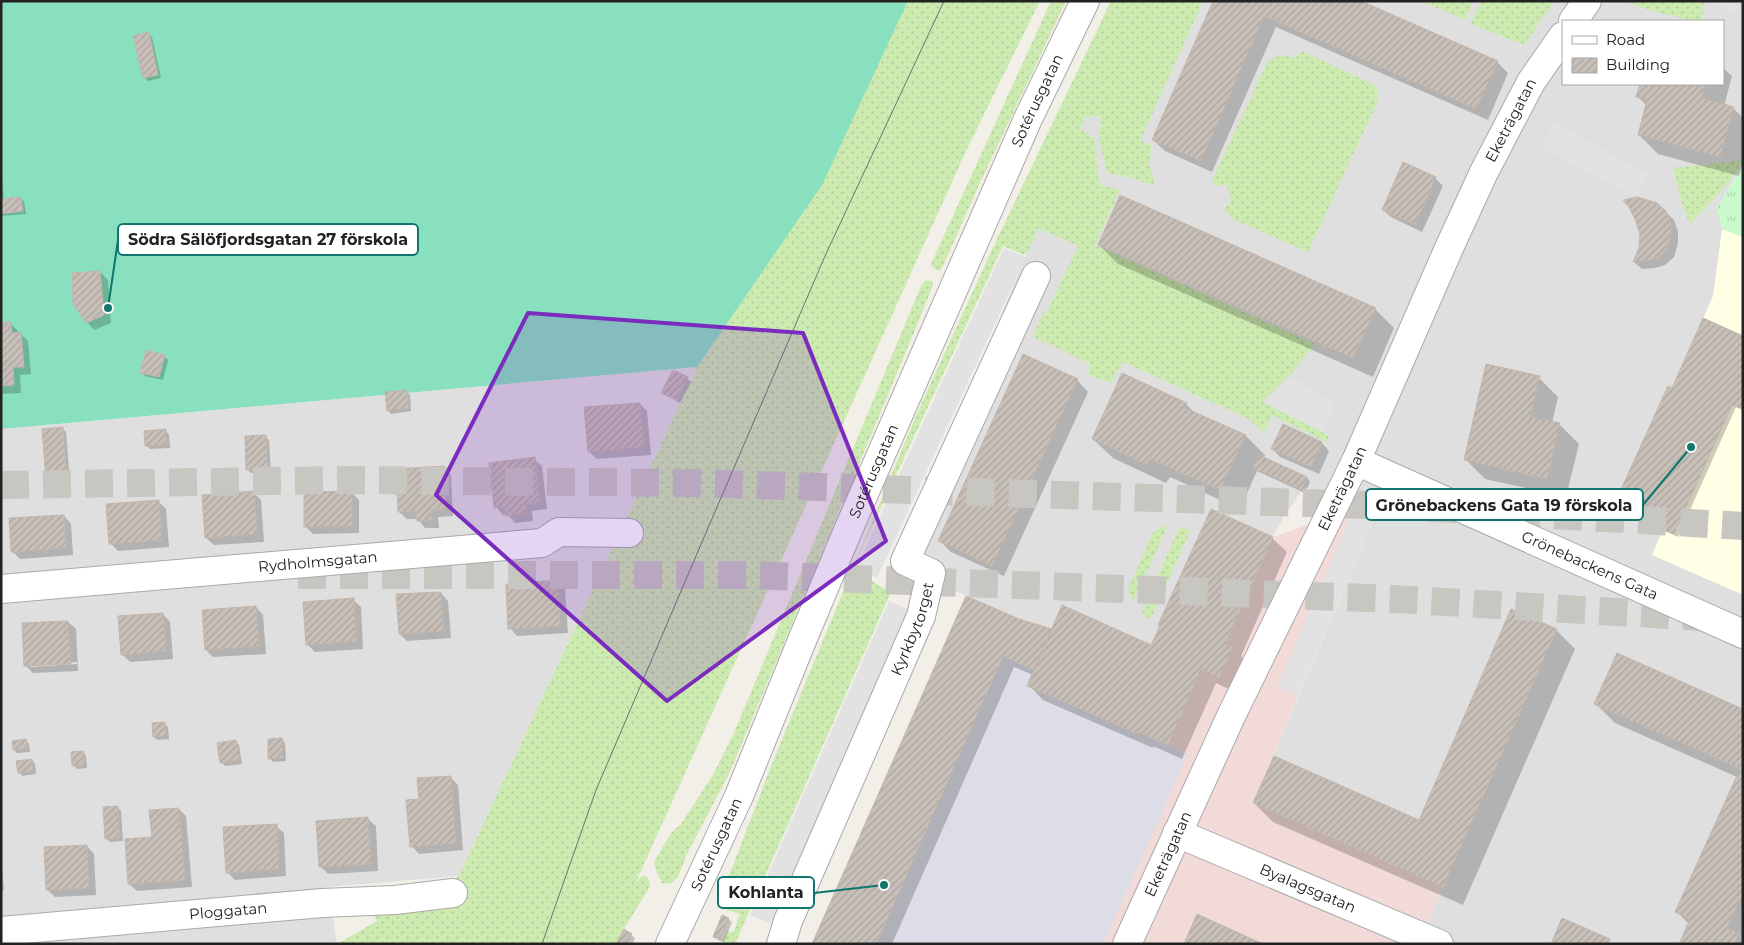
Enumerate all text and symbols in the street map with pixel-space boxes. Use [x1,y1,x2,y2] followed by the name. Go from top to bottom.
[1562,20,1724,85] legend
[1606,30,1645,49] text: Road
[1007,51,1067,150] street label: Sotérusgatan
[1606,55,1670,74] text: Building
[1481,75,1540,165] street label: Eketrägatan
[118,224,418,255] callout: Södra Sälöfjordsgatan 27 förskola
[128,230,408,249] text: Södra Sälöfjordsgatan 27 förskola
[844,421,902,521] street label: Sotérusgatan
[1313,443,1370,534] street label: Eketrägatan
[1366,489,1643,520] callout: Grönebackens Gata 19 förskola
[1376,496,1632,515] text: Grönebackens Gata 19 förskola
[1519,526,1661,604] street label: Grönebackens Gata
[257,547,378,576] street label: Rydholmsgatan
[886,580,938,678] street label: Kyrkbytorget
[686,794,746,894] street label: Sotérusgatan
[1140,808,1195,900] street label: Eketrägatan
[1257,859,1359,917] street label: Byalagsgatan
[718,877,814,908] callout: Kohlanta
[728,883,804,902] text: Kohlanta
[188,898,268,924] street label: Ploggatan

